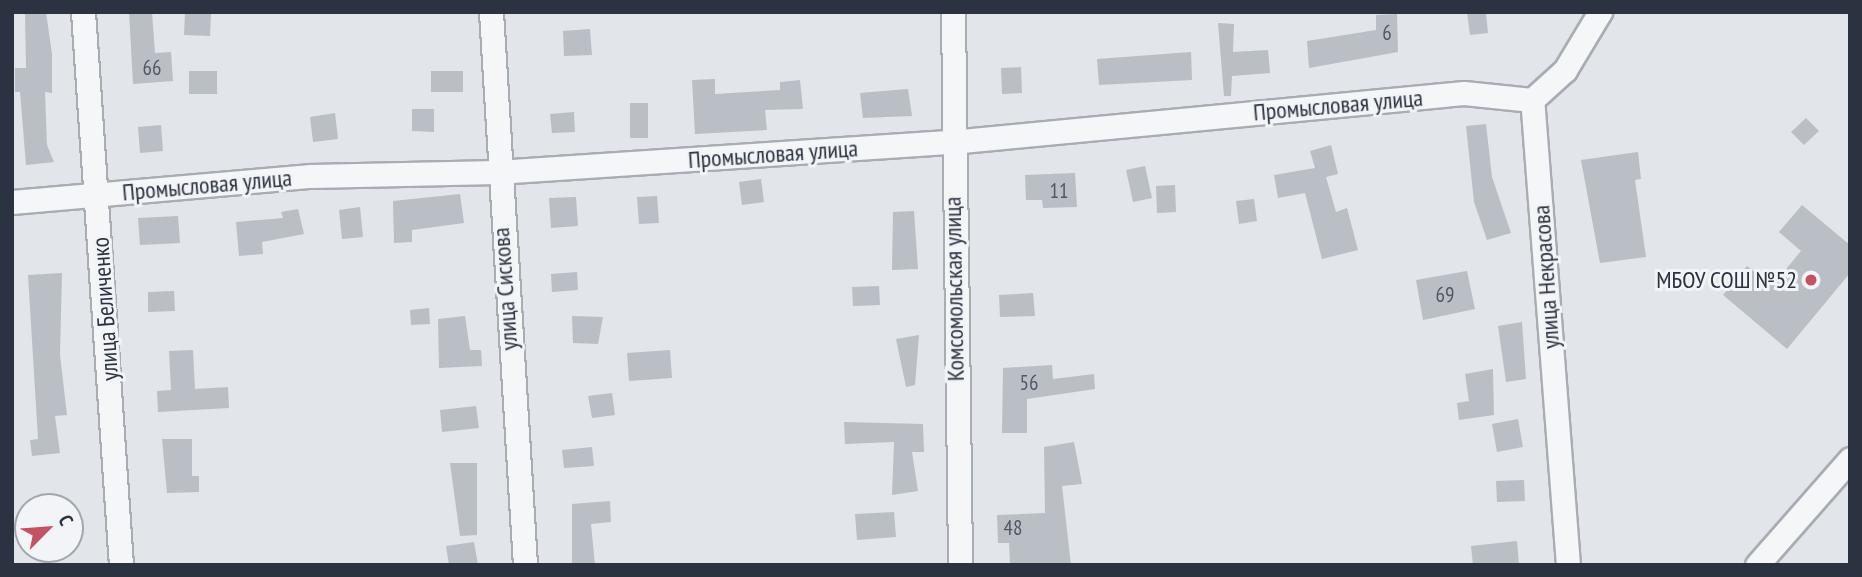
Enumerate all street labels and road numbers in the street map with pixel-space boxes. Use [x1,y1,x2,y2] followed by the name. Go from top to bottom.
[1252,83,1424,127] street label: Промысловая улица
[687,134,859,174] street label: Промысловая улица
[121,163,293,207] street label: Промысловая улица
[938,196,970,382] street label: Комсомольская улица
[1527,204,1565,350] street label: улица Некрасова
[486,227,524,351] street label: улица Сискова
[86,236,124,382] street label: улица Беличенко

